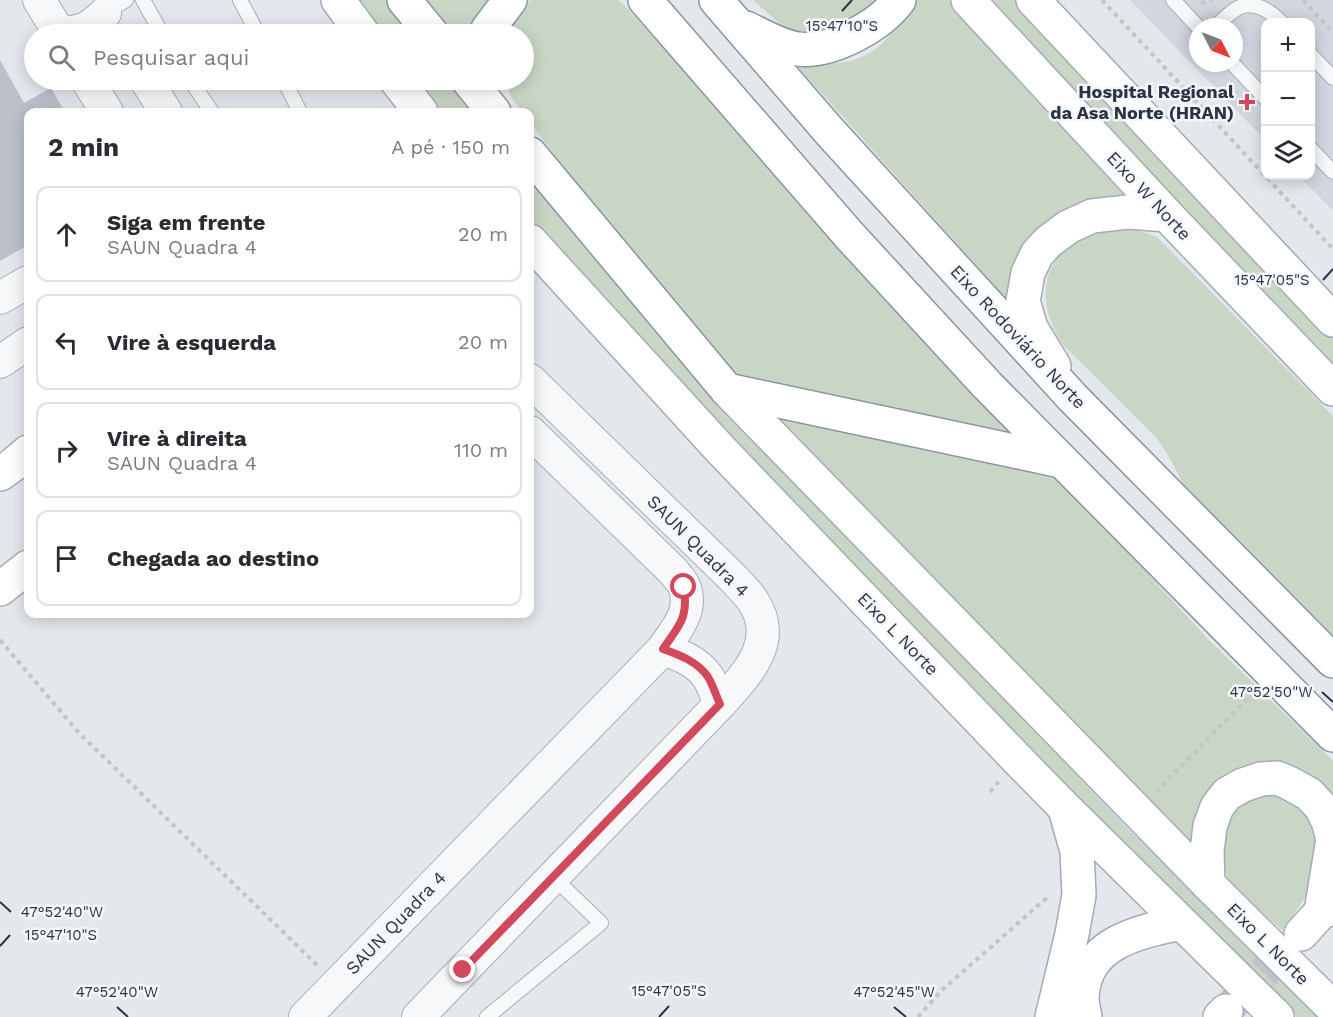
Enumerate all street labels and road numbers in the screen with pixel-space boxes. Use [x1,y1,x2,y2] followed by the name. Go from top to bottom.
[1103,147,1196,244] street label: Eixo W Norte
[946,260,1090,413] street label: Eixo Rodoviário Norte
[643,490,754,601] street label: SAUN Quadra 4
[853,588,943,680] street label: Eixo L Norte
[341,867,450,979] street label: SAUN Quadra 4
[1223,898,1314,989] street label: Eixo L Norte

